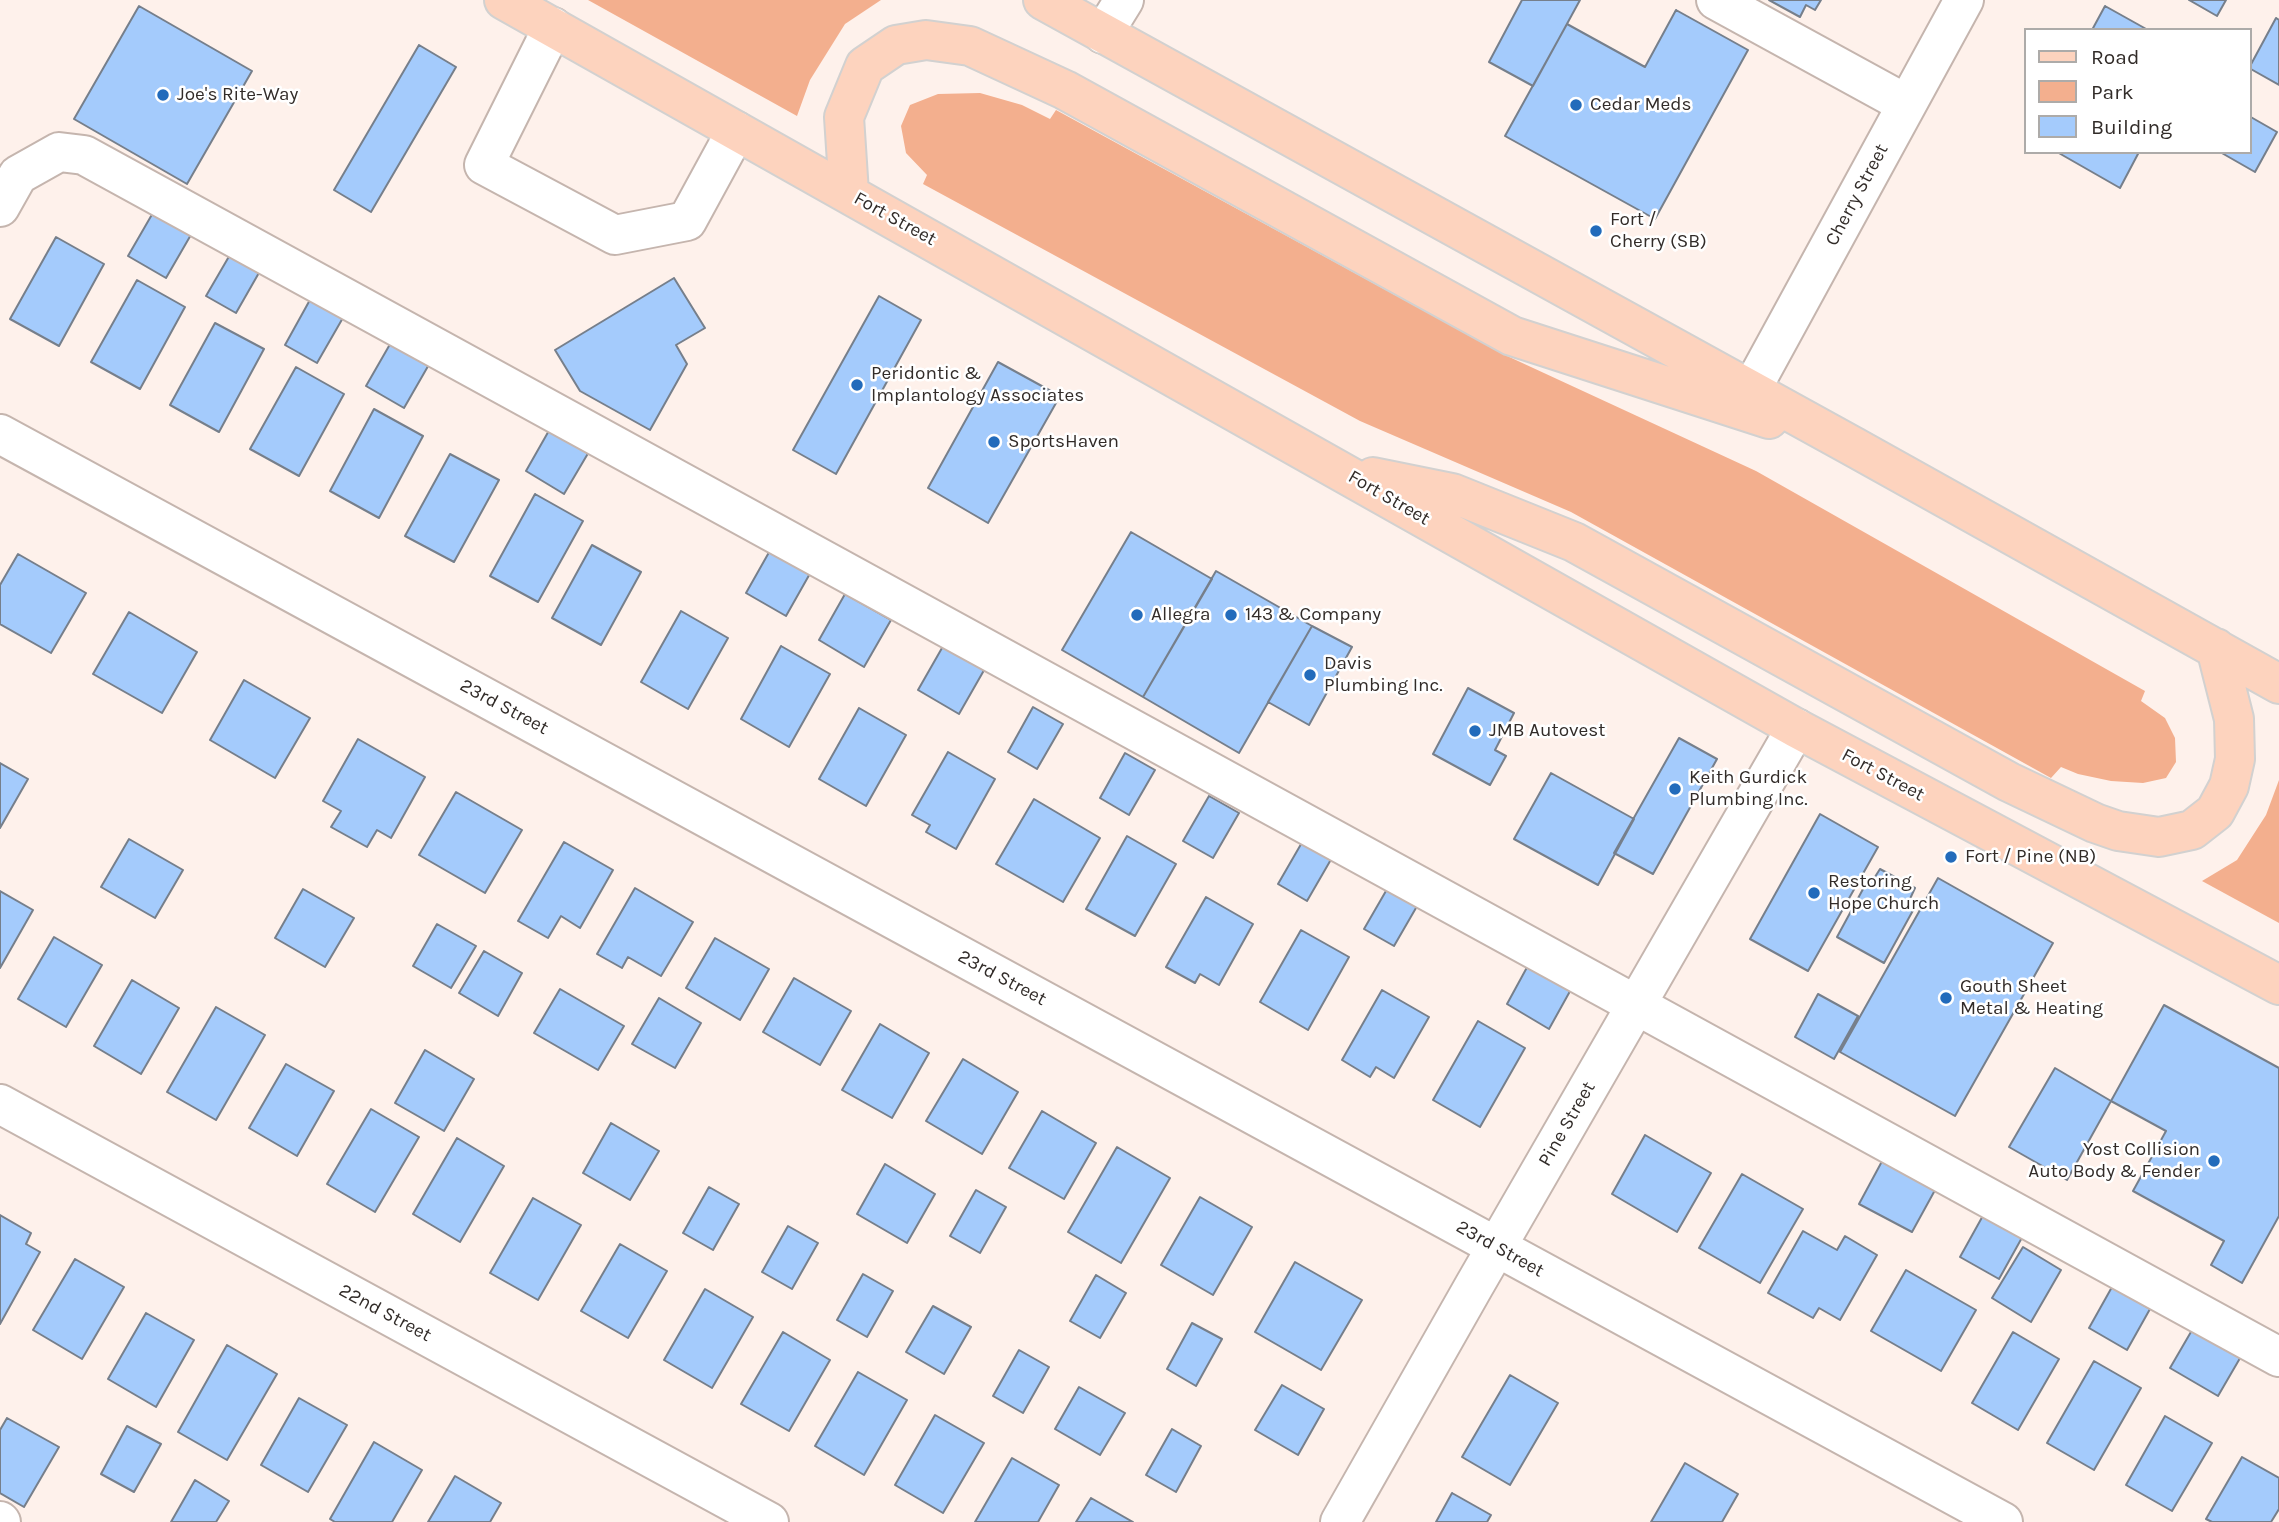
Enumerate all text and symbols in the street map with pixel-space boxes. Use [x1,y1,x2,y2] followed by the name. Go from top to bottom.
[2024,28,2251,154] legend
[2091,45,2139,69] text: Road
[2091,80,2134,104] text: Park
[177,84,298,106] place label: Joe's Rite-Way
[155,87,171,103] marker: Joe's Rite-Way
[1590,94,1692,116] place label: Cedar Meds
[1568,97,1584,113] marker: Cedar Meds
[2091,115,2172,139] text: Building
[1821,140,1893,250] street label: Cherry Street
[850,187,940,251] street label: Fort Street
[1610,209,1707,253] place label: Fort / Cherry (SB)
[1588,223,1604,239] marker: Fort / Cherry (SB)
[871,363,1084,407] place label: Peridontic & Implantology Associates
[849,377,865,393] marker: Peridontic & Implantology Associates
[1008,431,1119,453] place label: SportsHaven
[986,434,1002,450] marker: SportsHaven
[1344,466,1434,530] street label: Fort Street
[1151,604,1210,626] place label: Allegra
[1245,604,1381,626] place label: 143 & Company
[1129,607,1145,623] marker: Allegra
[1223,607,1239,623] marker: 143 & Company
[1324,653,1443,697] place label: Davis Plumbing Inc.
[1302,667,1318,683] marker: Davis Plumbing Inc.
[456,674,552,740] street label: 23rd Street
[1489,720,1605,742] place label: JMB Autovest
[1467,723,1483,739] marker: JMB Autovest
[1838,744,1928,806] street label: Fort Street
[1689,767,1808,811] place label: Keith Gurdick Plumbing Inc.
[1667,781,1683,797] marker: Keith Gurdick Plumbing Inc.
[1965,846,2096,868] place label: Fort / Pine (NB)
[1943,849,1959,865] marker: Fort / Pine (NB)
[1828,871,1939,915] place label: Restoring Hope Church
[1806,885,1822,901] marker: Restoring Hope Church
[954,945,1050,1011] street label: 23rd Street
[1960,976,2103,1020] place label: Gouth Sheet Metal & Heating
[1938,990,1954,1006] marker: Gouth Sheet Metal & Heating
[1534,1078,1600,1170] street label: Pine Street
[2028,1139,2200,1183] place label: Yost Collision Auto Body & Fender
[2206,1153,2222,1169] marker: Yost Collision Auto Body & Fender
[1452,1216,1548,1282] street label: 23rd Street
[335,1279,435,1347] street label: 22nd Street

